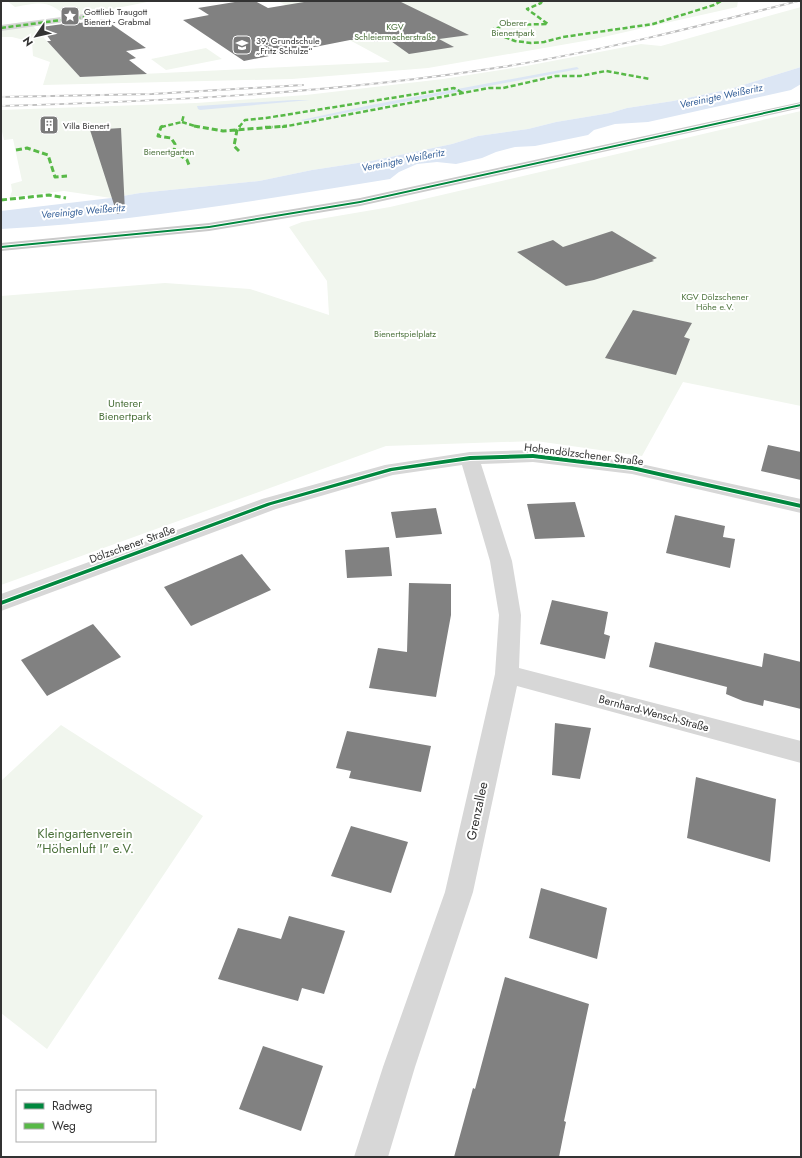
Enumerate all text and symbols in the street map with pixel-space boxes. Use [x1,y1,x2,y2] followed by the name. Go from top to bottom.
[59,5,81,27] place icon: Gottlieb Traugott Bienert - Grabmal
[84,5,151,28] place label: Gottlieb Traugott Bienert - Grabmal
[16,16,56,56] north arrow
[491,16,535,39] park label: Oberer Bienertpark
[354,20,436,43] park label: KGV Schleiermacherstraße
[19,33,37,50] text: N
[231,34,253,56] school or university icon: 39. Grundschule „Fritz Schulze“
[256,34,320,57] place label: 39. Grundschule „Fritz Schulze“
[678,80,764,112] water label: Vereinigte Weißeritz
[38,114,60,136] building icon: Villa Bienert
[63,119,110,132] place label: Villa Bienert
[360,144,446,175] water label: Vereinigte Weißeritz
[144,145,195,158] park label: Bienertgarten
[40,200,126,222] water label: Vereinigte Weißeritz
[682,290,749,313] park label: KGV Dölzschener Höhe e.V.
[374,327,436,340] park label: Bienertspielplatz
[99,395,151,424] park label: Unterer Bienertpark
[523,439,645,469] street label: Hohendölzschener Straße
[87,521,177,567] street label: Dölzschener Straße
[597,691,711,736] street label: Bernhard-Wensch-Straße
[462,780,493,842] street label: Grenzallee
[36,824,134,858] park label: Kleingartenverein "Höhenluft I" e.V.
[16,1090,156,1142] legend
[52,1097,92,1115] text: Radweg
[52,1117,76,1135] text: Weg

